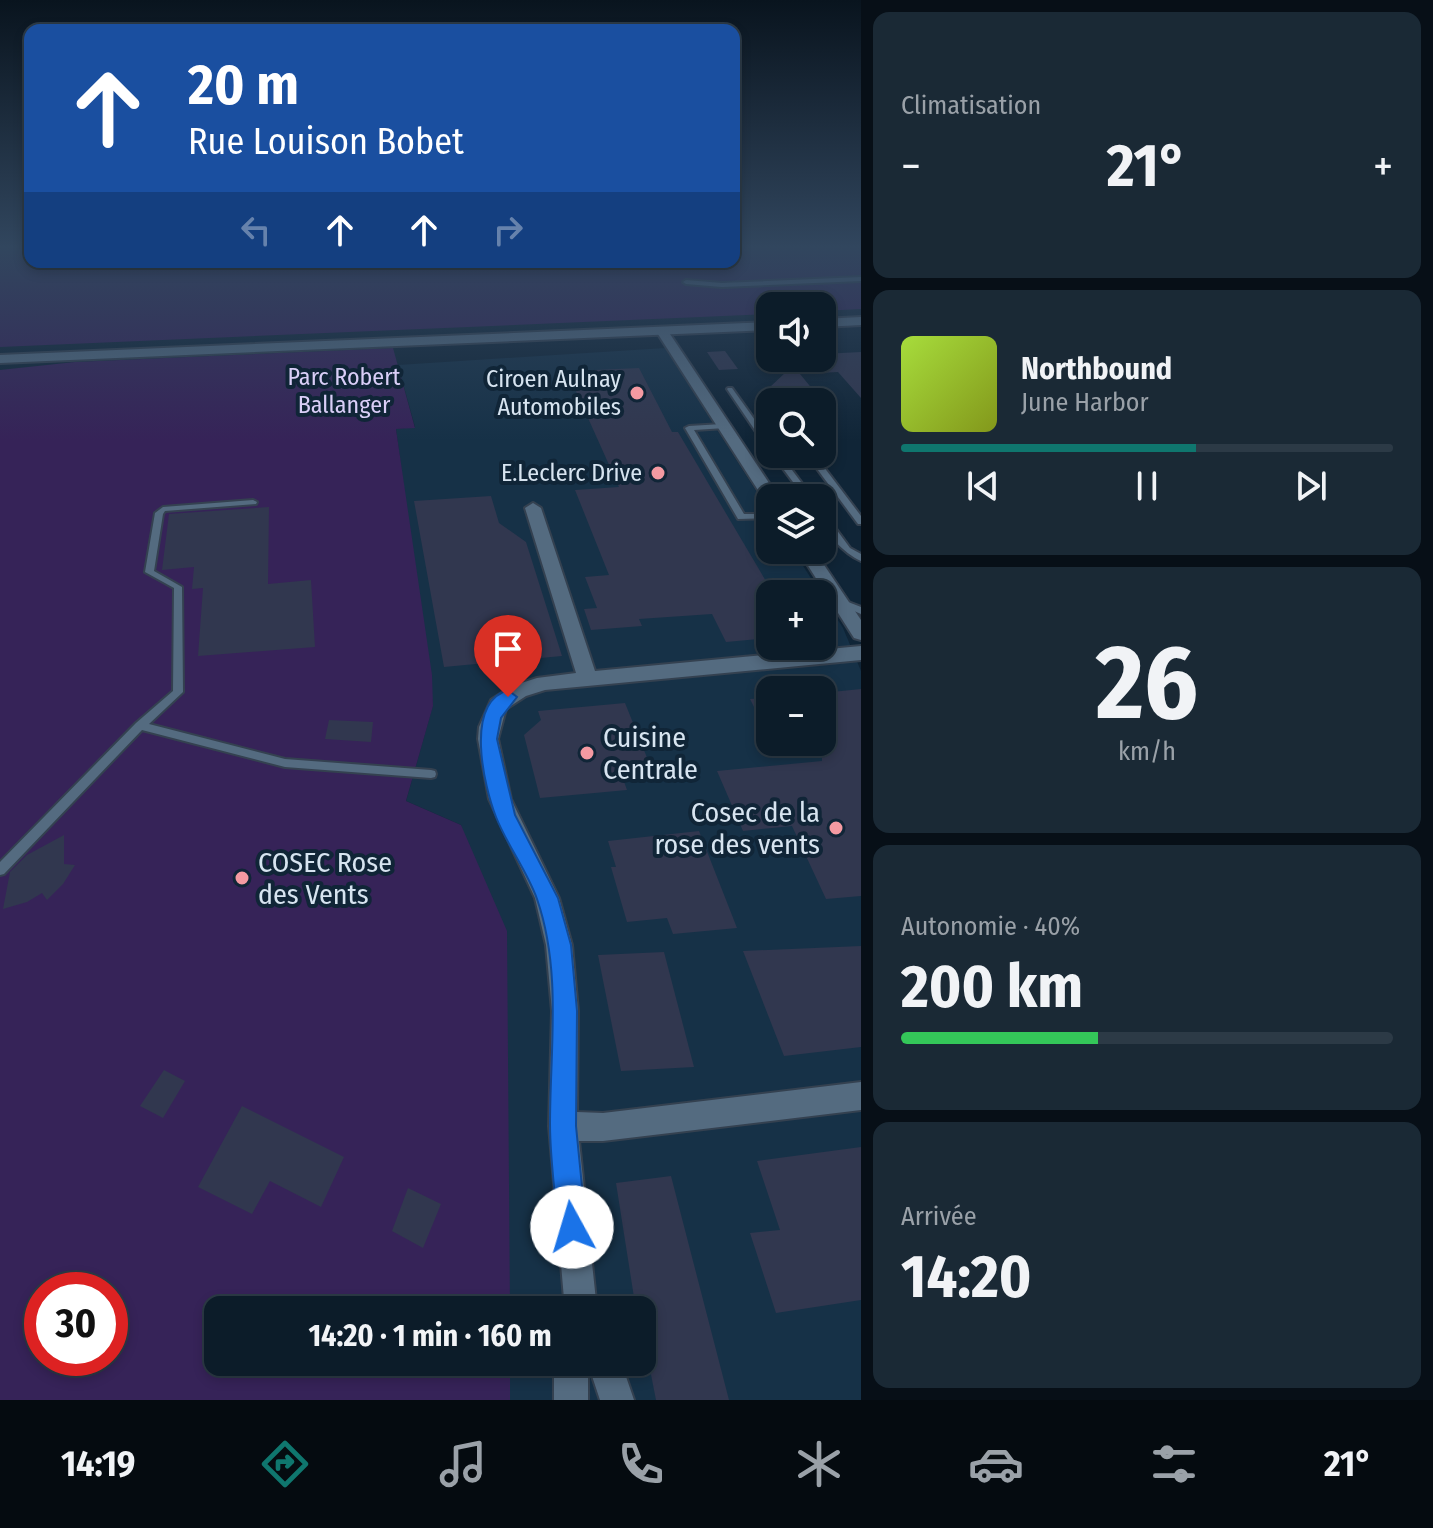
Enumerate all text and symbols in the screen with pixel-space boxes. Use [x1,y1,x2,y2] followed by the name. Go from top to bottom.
[188,52,299,119] text: 20 m
[56,56,160,160] icon: ahead
[901,90,1041,121] text: Climatisation
[188,120,464,164] text: Rue Louison Bobet
[1107,130,1187,202] text: 21°
[901,140,921,193] text: −
[1373,140,1393,193] text: +
[234,208,278,252] icon: left
[318,208,362,252] icon: ahead
[402,208,446,252] icon: ahead
[486,208,530,252] icon: right
[756,292,836,756] map controls
[756,292,836,372] button: sound
[1021,351,1172,387] text: Northbound
[288,363,401,419] park label: Parc Robert Ballanger
[486,365,621,421] place label: Ciroen Aulnay Automobiles
[628,384,646,402] marker: Ciroen Aulnay Automobiles
[1021,387,1149,418] text: June Harbor
[756,388,836,468] button: search
[501,459,642,487] place label: E.Leclerc Drive
[649,464,667,482] marker: E.Leclerc Drive
[961,464,1005,508] icon: previous
[1125,464,1169,508] icon: pause
[1289,464,1333,508] icon: next
[756,484,836,564] button: layers
[756,580,836,660] button: +
[474,615,542,697] pin
[1096,621,1198,746] text: 26
[486,627,530,671] icon: arrive
[756,676,836,756] button: −
[603,721,698,786] place label: Cuisine Centrale
[1118,736,1176,767] text: km/h
[578,744,596,762] marker: Cuisine Centrale
[654,796,820,861] place label: Cosec de la rose des vents
[827,819,845,837] marker: Cosec de la rose des vents
[258,846,392,911] place label: COSEC Rose des Vents
[233,869,251,887] marker: COSEC Rose des Vents
[901,911,1080,942] text: Autonomie · 40%
[901,951,1083,1023] text: 200 km
[530,1185,614,1269] position arrow
[901,1201,977,1232] text: Arrivée
[901,1241,1032,1313] text: 14:20
[24,1272,128,1376] speed limit sign: 30
[308,1318,552,1354] text: 14:20 · 1 min · 160 m
[257,1436,313,1492] icon: directions
[435,1436,491,1492] icon: music
[613,1436,669,1492] icon: phone
[791,1436,847,1492] icon: climate
[968,1436,1024,1492] icon: car
[1146,1436,1202,1492] icon: filters
[61,1442,135,1486] text: 14:19
[1324,1442,1372,1486] text: 21°

